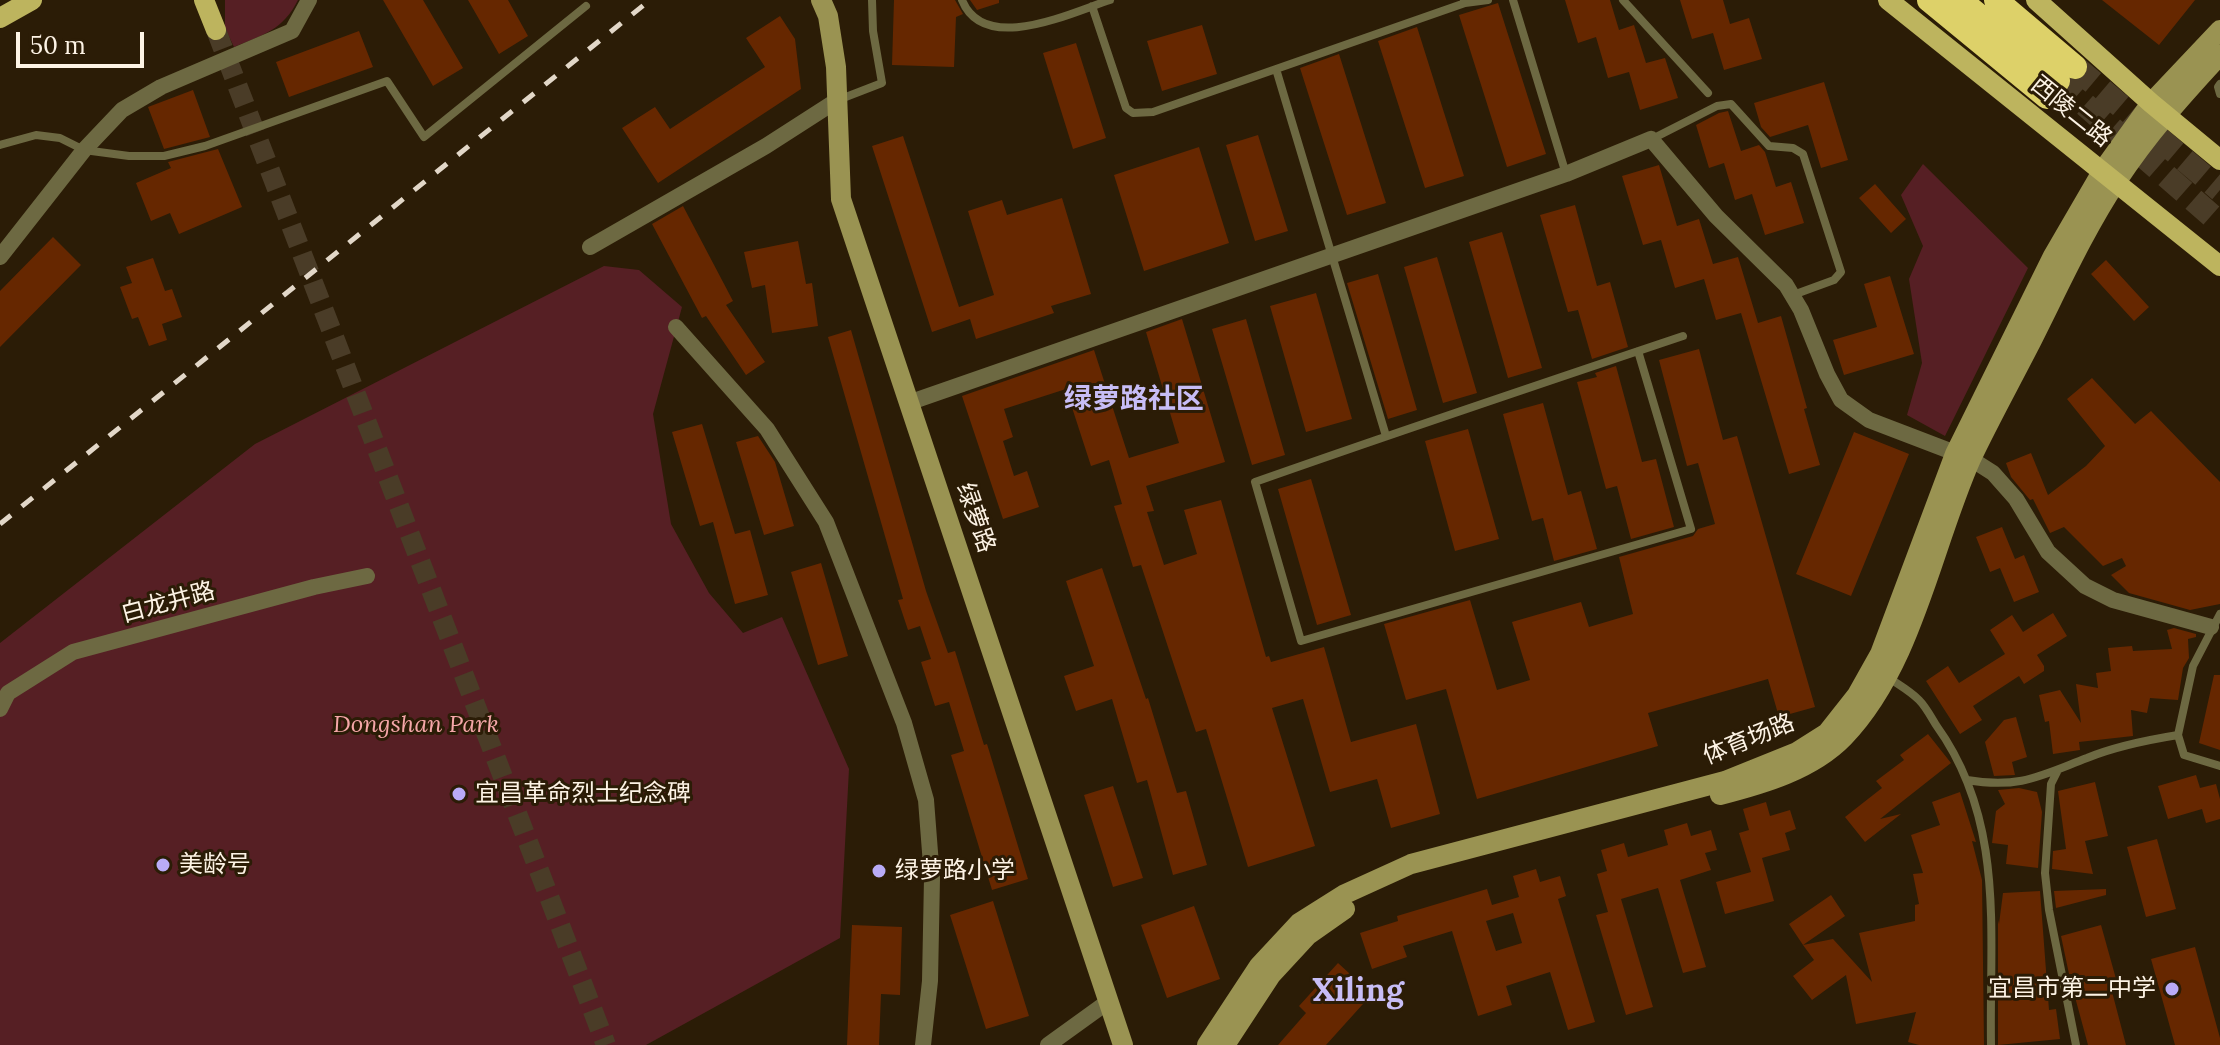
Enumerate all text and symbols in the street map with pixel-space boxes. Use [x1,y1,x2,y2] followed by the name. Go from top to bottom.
[20,16,148,66] scale bar
[30,30,86,61] text: 50 m
[2025,71,2117,153] street label: 西陵二路
[1064,383,1204,417] district label: 绿萝路社区
[950,479,1000,557] street label: 绿萝路
[118,577,218,629] street label: 白龙井路
[1699,709,1799,771] street label: 体育场路
[333,711,499,739] park label: Dongshan Park
[475,780,691,808] place label: 宜昌革命烈士纪念碑
[450,785,468,803] marker: 宜昌革命烈士纪念碑
[179,851,251,879] place label: 美龄号
[154,856,172,874] marker: 美龄号
[895,857,1015,885] place label: 绿萝路小学
[870,862,888,880] marker: 绿萝路小学
[1312,973,1404,1011] district label: Xiling
[1988,975,2156,1003] place label: 宜昌市第二中学
[2163,980,2181,998] marker: 宜昌市第二中学

